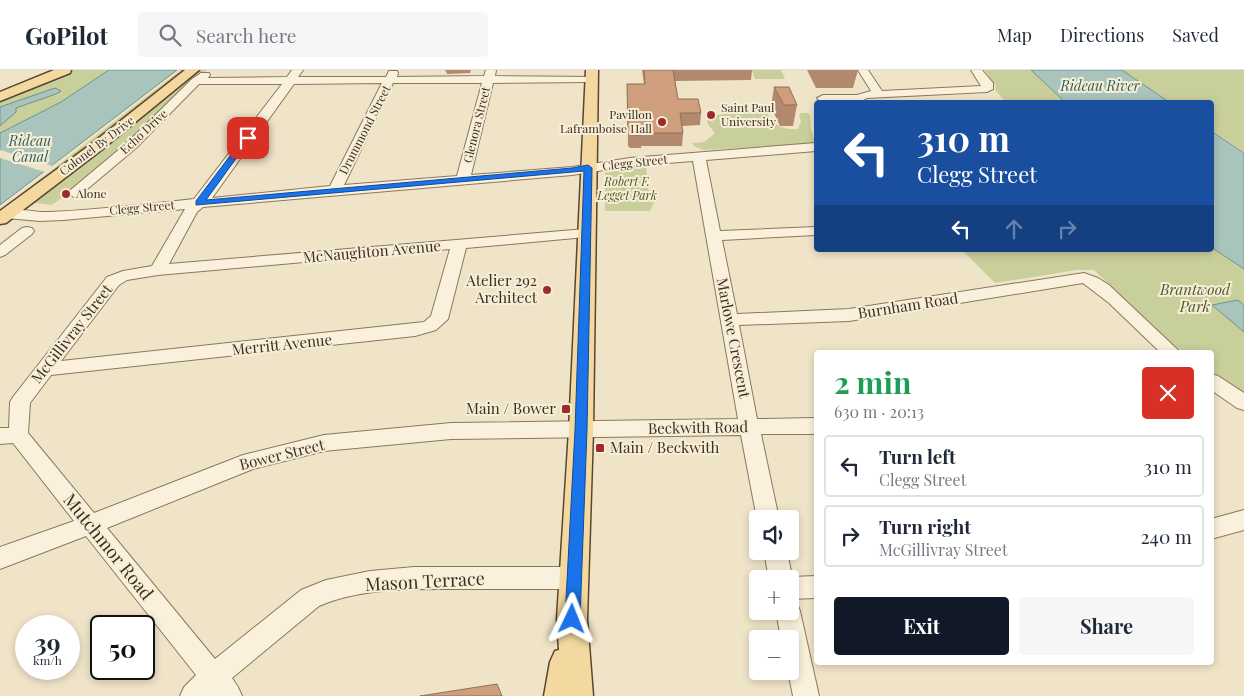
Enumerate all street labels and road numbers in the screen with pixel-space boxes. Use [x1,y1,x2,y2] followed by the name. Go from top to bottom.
[335,81,394,177] street label: Drummond Street
[459,84,493,164] street label: Glenora Street
[116,105,170,157] street label: Echo Drive
[56,112,137,179] street label: Colonel By Drive
[601,151,669,173] street label: Clegg Street
[109,196,176,218] street label: Clegg Street
[302,235,442,267] street label: McNaughton Avenue
[713,276,756,400] street label: Marlowe Crescent
[26,279,117,387] street label: McGillivray Street
[856,287,960,323] street label: Burnham Road
[231,329,333,359] street label: Merritt Avenue
[648,416,749,438] street label: Beckwith Road
[237,434,327,474] street label: Bower Street
[58,488,160,605] street label: Mutchmor Road
[365,566,485,596] street label: Mason Terrace

